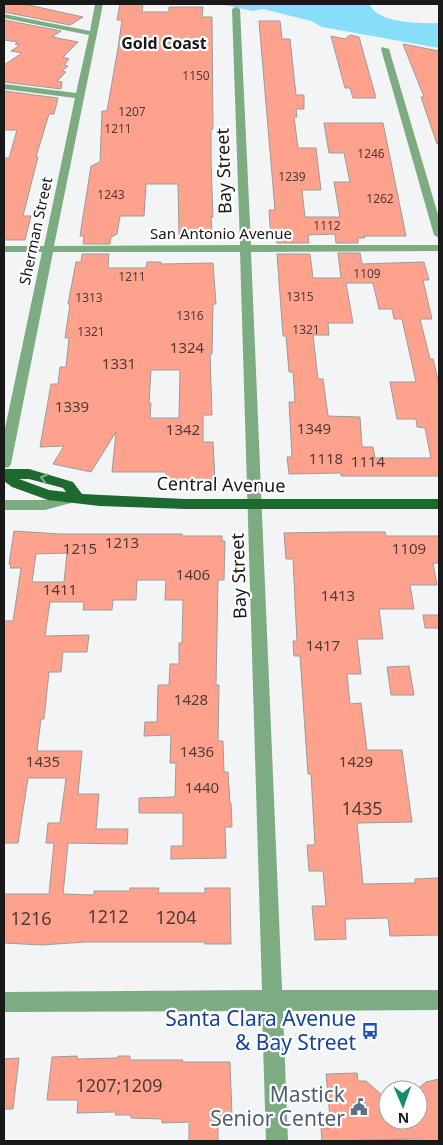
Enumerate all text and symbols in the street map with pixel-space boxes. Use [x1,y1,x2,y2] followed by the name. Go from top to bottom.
[121,32,207,54] district label: Gold Coast
[182,67,210,84] house number: 1150
[118,103,146,120] house number: 1207
[104,120,132,137] house number: 1211
[209,127,236,214] street label: Bay Street
[357,145,385,162] house number: 1246
[278,168,306,185] house number: 1239
[14,175,56,287] street label: Sherman Street
[97,186,125,203] house number: 1243
[366,190,394,207] house number: 1262
[313,217,341,234] house number: 1112
[150,223,292,243] street label: San Antonio Avenue
[353,265,381,282] house number: 1109
[118,268,146,285] house number: 1211
[286,288,314,305] house number: 1315
[75,289,103,306] house number: 1313
[176,307,204,324] house number: 1316
[292,321,320,338] house number: 1321
[77,323,105,340] house number: 1321
[170,337,205,357] house number: 1324
[102,353,136,373] house number: 1331
[55,396,89,416] house number: 1339
[297,418,331,438] house number: 1349
[166,419,200,439] house number: 1342
[309,448,343,468] house number: 1118
[351,451,386,471] house number: 1114
[156,471,286,497] street label: Central Avenue
[40,474,48,484] one-way arrow
[105,532,139,552] house number: 1213
[224,532,251,619] street label: Bay Street
[63,538,97,558] house number: 1215
[392,538,426,558] house number: 1109
[176,564,210,584] house number: 1406
[43,579,77,599] house number: 1411
[321,585,355,605] house number: 1413
[306,635,340,655] house number: 1417
[174,689,208,709] house number: 1428
[180,741,214,761] house number: 1436
[26,751,60,771] house number: 1435
[339,751,373,771] house number: 1429
[185,777,219,797] house number: 1440
[341,796,383,820] house number: 1435
[87,904,129,928] house number: 1212
[155,905,197,929] house number: 1204
[10,906,52,930] house number: 1216
[165,1004,356,1056] place label: Santa Clara Avenue & Bay Street
[360,1021,380,1041] bus stop icon: Santa Clara Avenue & Bay Street
[75,1073,163,1097] house number: 1207;1209
[210,1080,346,1132] place label: Mastick Senior Center
[378,1080,428,1130] north arrow
[349,1097,369,1117] public building icon: Mastick Senior Center
[397,1109,409,1128] text: N

